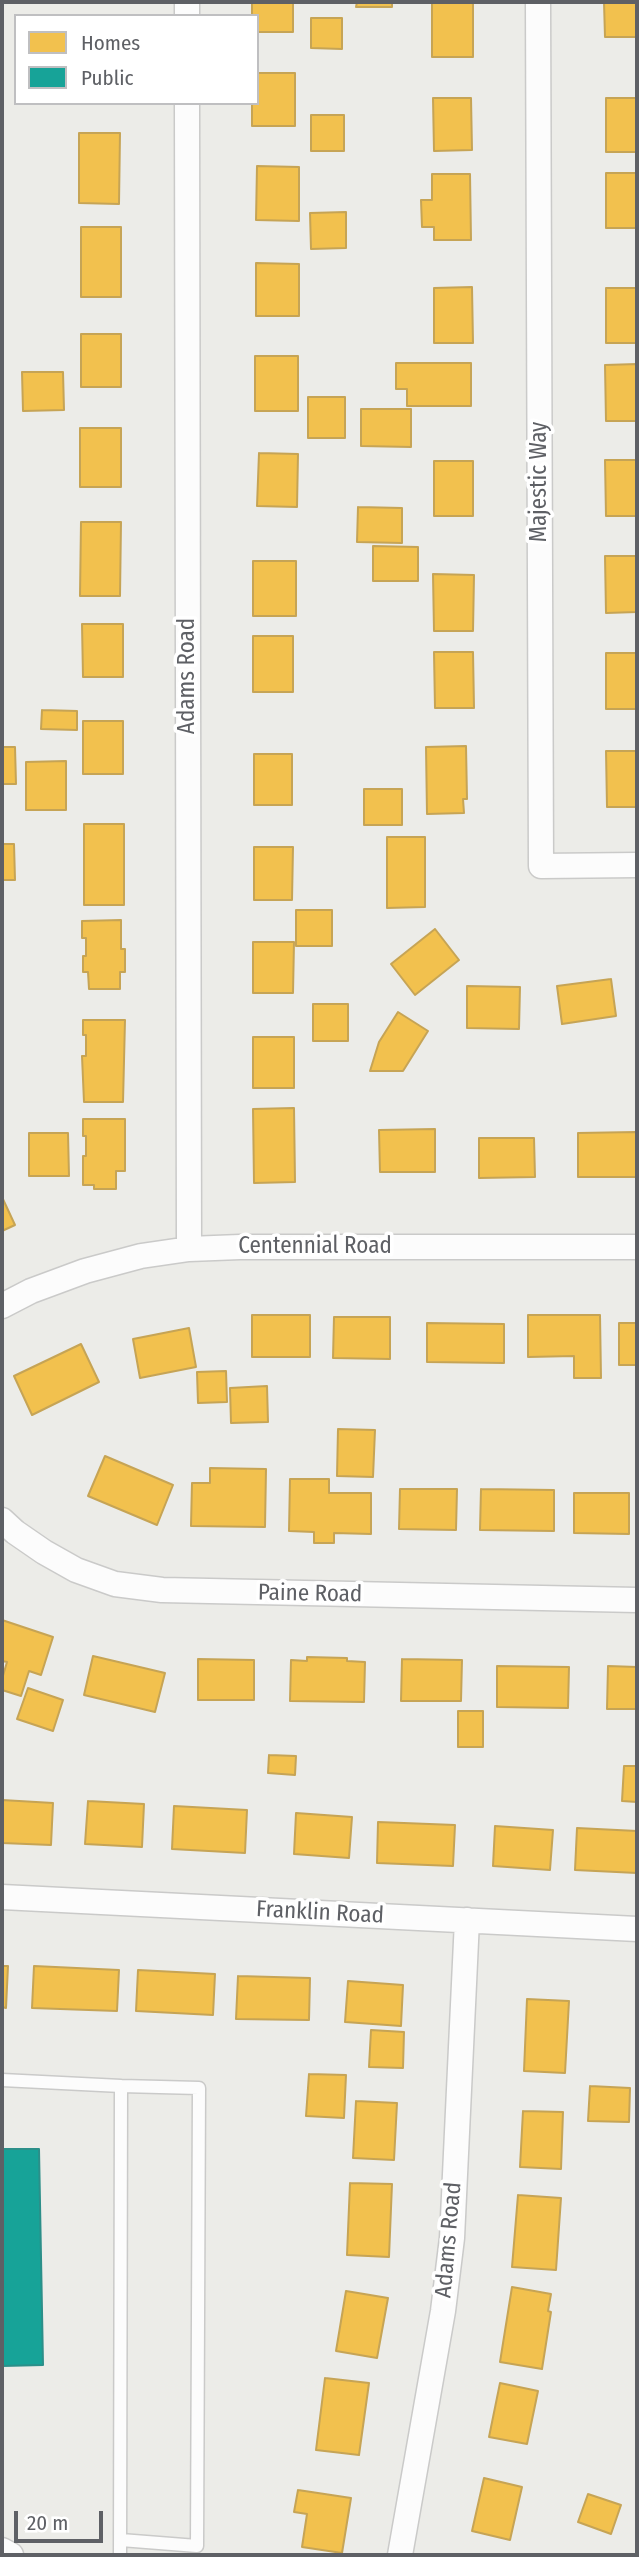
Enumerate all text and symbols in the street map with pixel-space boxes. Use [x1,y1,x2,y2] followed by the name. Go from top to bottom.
[14,14,259,105] legend
[81,30,140,56] text: Homes
[81,65,133,91] text: Public
[526,422,554,542] street label: Majestic Way
[174,618,202,734] street label: Adams Road
[238,1233,392,1261] street label: Centennial Road
[258,1579,362,1609] street label: Paine Road
[255,1896,385,1930] street label: Franklin Road
[430,2181,468,2299] street label: Adams Road
[18,2498,107,2542] scale bar
[27,2510,68,2536] text: 20 m

